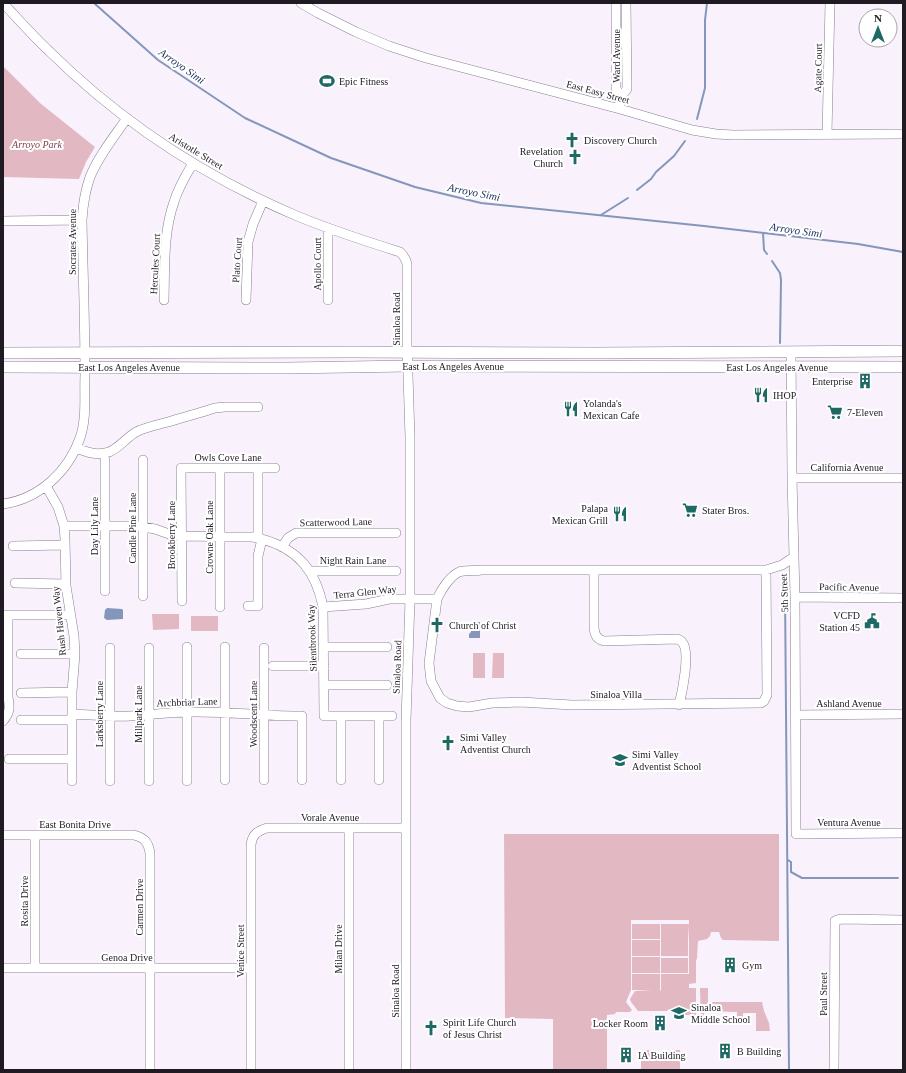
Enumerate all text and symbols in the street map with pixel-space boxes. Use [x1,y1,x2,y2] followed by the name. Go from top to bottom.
[858,8,898,48] north arrow
[874,12,882,24] text: N
[611,29,622,83] street label: Ward Avenue
[812,43,824,93] street label: Agate Court
[156,45,207,86] water label: Arroyo Simi
[318,72,336,90] sports icon: Epic Fitness
[339,76,388,87] place label: Epic Fitness
[565,78,631,106] street label: East Easy Street
[167,131,225,171] street label: Aristotle Street
[563,131,581,149] church icon: Discovery Church
[584,135,657,146] place label: Discovery Church
[11,139,63,150] park label: Arroyo Park
[520,146,563,169] place label: Revelation Church
[566,148,584,166] church icon: Revelation Church
[446,181,501,203] water label: Arroyo Simi
[67,208,78,275] street label: Socrates Avenue
[768,220,823,240] water label: Arroyo Simi
[148,233,162,295] street label: Hercules Court
[230,237,244,283] street label: Plato Court
[312,237,323,291] street label: Apollo Court
[391,292,402,346] street label: Sinaloa Road
[402,361,504,372] street label: East Los Angeles Avenue
[78,362,180,373] street label: East Los Angeles Avenue
[726,362,828,373] street label: East Los Angeles Avenue
[856,372,874,390] building icon: Enterprise
[812,376,854,387] place label: Enterprise
[752,386,770,404] restaurant icon: IHOP
[773,390,797,401] place label: IHOP
[583,398,640,421] place label: Yolanda's Mexican Cafe
[562,400,580,418] restaurant icon: Yolanda's Mexican Cafe
[826,403,844,421] supermarket icon: 7-Eleven
[847,407,883,418] place label: 7-Eleven
[194,452,262,463] street label: Owls Cove Lane
[811,462,884,473] street label: California Avenue
[127,492,138,564] street label: Candle Pine Lane
[89,496,100,555] street label: Day Lily Lane
[166,500,177,569] street label: Brookberry Lane
[204,500,215,574] street label: Crowne Oak Lane
[681,501,699,519] supermarket icon: Stater Bros.
[552,503,609,526] place label: Palapa Mexican Grill
[611,505,629,523] restaurant icon: Palapa Mexican Grill
[702,505,749,516] place label: Stater Bros.
[300,516,373,528] street label: Scatterwood Lane
[320,555,387,566] street label: Night Rain Lane
[778,573,790,612] street label: 5th Street
[819,581,880,593] street label: Pacific Avenue
[333,583,397,601] street label: Terra Glen Way
[50,586,68,656] street label: Rush Haven Way
[305,604,319,672] street label: Silentbrook Way
[819,610,860,633] place label: VCFD Station 45
[863,612,881,630] public building icon: VCFD Station 45
[428,616,446,634] church icon: Church of Christ
[449,620,516,631] place label: Church of Christ
[391,640,403,694] street label: Sinaloa Road
[94,680,105,747] street label: Larksberry Lane
[248,680,259,747] street label: Woodscent Lane
[133,685,144,743] street label: Millpark Lane
[590,689,642,700] street label: Sinaloa Villa
[156,695,218,709] street label: Archbriar Lane
[816,698,882,709] street label: Ashland Avenue
[460,732,531,755] place label: Simi Valley Adventist Church
[439,734,457,752] church icon: Simi Valley Adventist Church
[632,749,701,772] place label: Simi Valley Adventist School
[611,751,629,769] school or university icon: Simi Valley Adventist School
[301,812,360,823] street label: Vorale Avenue
[817,817,881,828] street label: Ventura Avenue
[39,819,111,830] street label: East Bonita Drive
[19,875,30,926] street label: Rosita Drive
[134,878,145,935] street label: Carmen Drive
[235,924,246,978] street label: Venice Street
[333,924,344,974] street label: Milan Drive
[101,952,153,963] street label: Genoa Drive
[721,956,739,974] building icon: Gym
[742,960,762,971] place label: Gym
[390,964,401,1018] street label: Sinaloa Road
[818,972,829,1016] street label: Paul Street
[691,1002,750,1025] place label: Sinaloa Middle School
[670,1004,688,1022] school or university icon: Sinaloa Middle School
[651,1014,669,1032] building icon: Locker Room
[443,1017,516,1040] place label: Spirit Life Church of Jesus Christ
[593,1018,648,1029] place label: Locker Room
[422,1019,440,1037] church icon: Spirit Life Church of Jesus Christ
[716,1042,734,1060] building icon: B Building
[617,1046,635,1064] building icon: IA Building
[737,1046,781,1057] place label: B Building
[638,1050,686,1061] place label: IA Building

